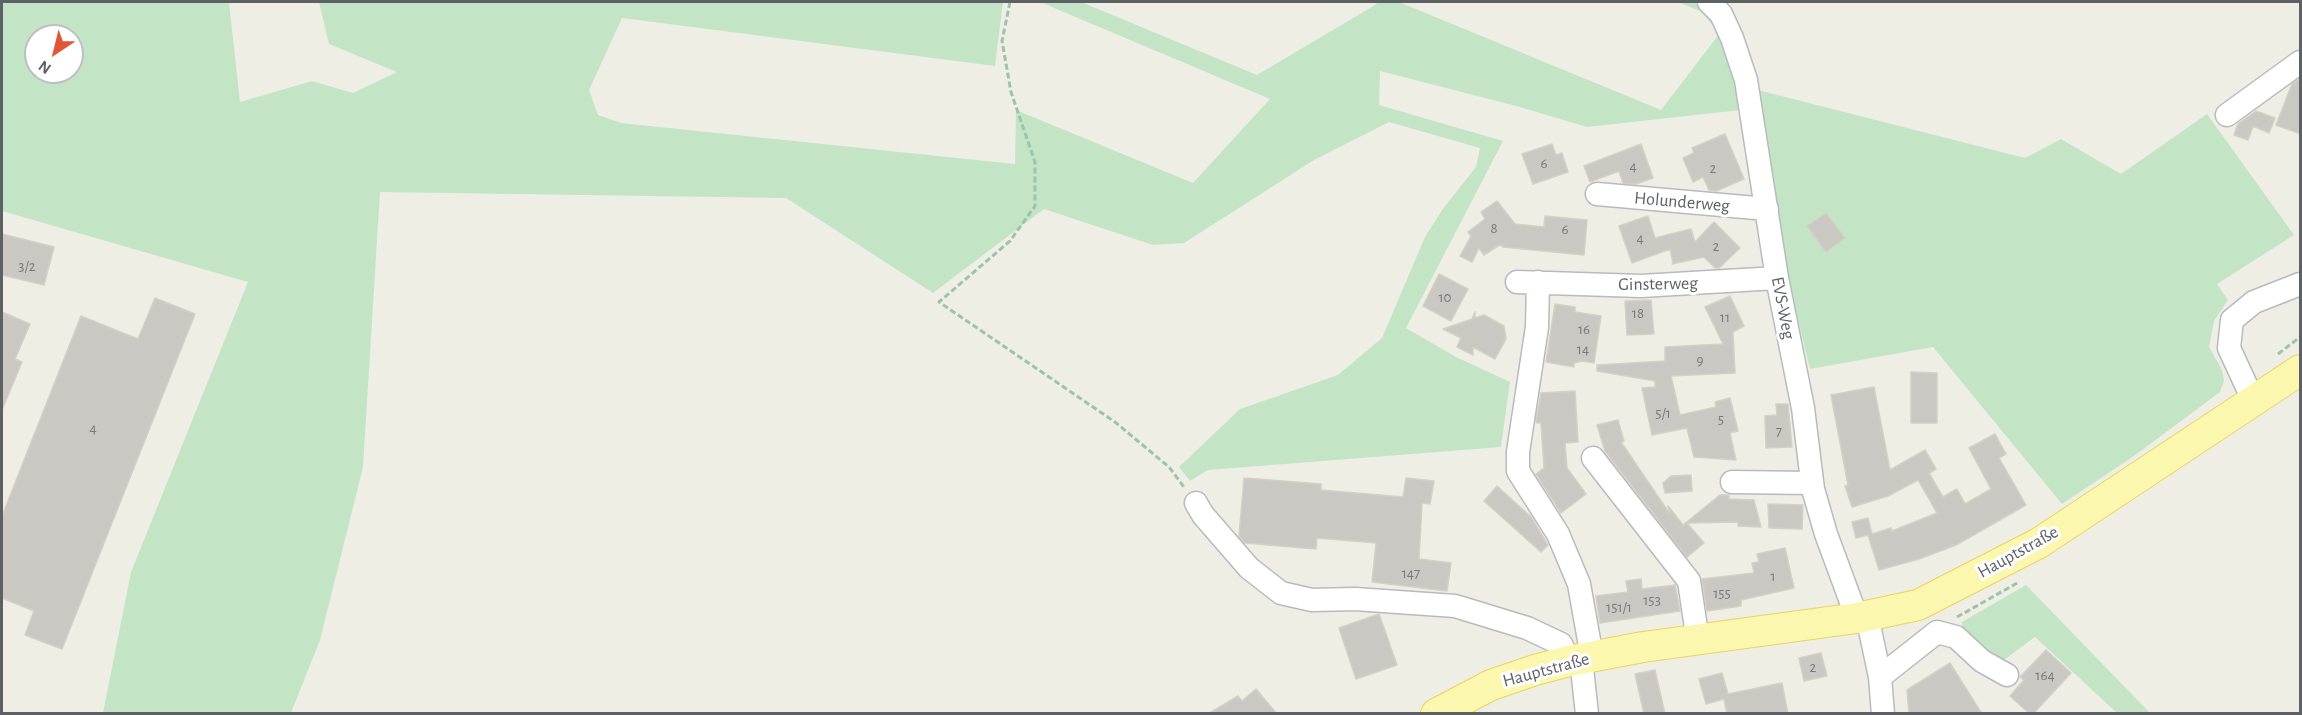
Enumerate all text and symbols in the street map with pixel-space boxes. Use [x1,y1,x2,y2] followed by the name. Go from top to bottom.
[24,24,84,84] north arrow
[36,57,54,77] text: N
[1540,154,1548,172] house number: 6
[1629,157,1637,175] house number: 4
[1710,159,1716,177] house number: 2
[1633,187,1731,217] street label: Holunderweg
[1490,219,1498,237] house number: 8
[1561,220,1569,238] house number: 6
[1636,229,1644,247] house number: 4
[1713,237,1719,255] house number: 2
[18,257,36,275] house number: 3/2
[1618,273,1698,295] street label: Ginsterweg
[1766,275,1800,341] street label: EVS-Weg
[1438,288,1452,306] house number: 10
[1632,304,1644,322] house number: 18
[1720,308,1730,326] house number: 11
[1578,320,1590,338] house number: 16
[1577,340,1589,358] house number: 14
[1696,351,1704,369] house number: 9
[1655,404,1671,422] house number: 5/1
[1718,410,1724,428] house number: 5
[89,419,97,437] house number: 4
[1776,422,1782,440] house number: 7
[1974,521,2062,583] street label: Hauptstraße
[1402,564,1420,582] house number: 147
[1770,567,1776,585] house number: 1
[1713,584,1731,602] house number: 155
[1643,591,1661,609] house number: 153
[1606,598,1632,616] house number: 151/1
[1500,648,1592,692] street label: Hauptstraße
[1810,658,1816,676] house number: 2
[2035,666,2055,684] house number: 164

